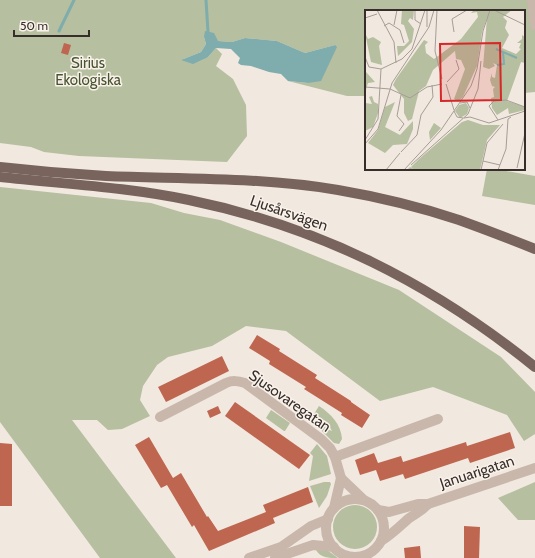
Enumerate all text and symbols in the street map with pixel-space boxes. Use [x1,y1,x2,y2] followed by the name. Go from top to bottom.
[365,10,525,170] inset map
[14,12,89,38] scale bar
[20,18,48,33] text: 50 m
[55,54,122,89] park label: Sirius Ekologiska
[248,191,330,235] street label: Ljusårsvägen
[246,366,334,436] street label: Sjusovaregatan
[436,451,517,493] street label: Januarigatan

